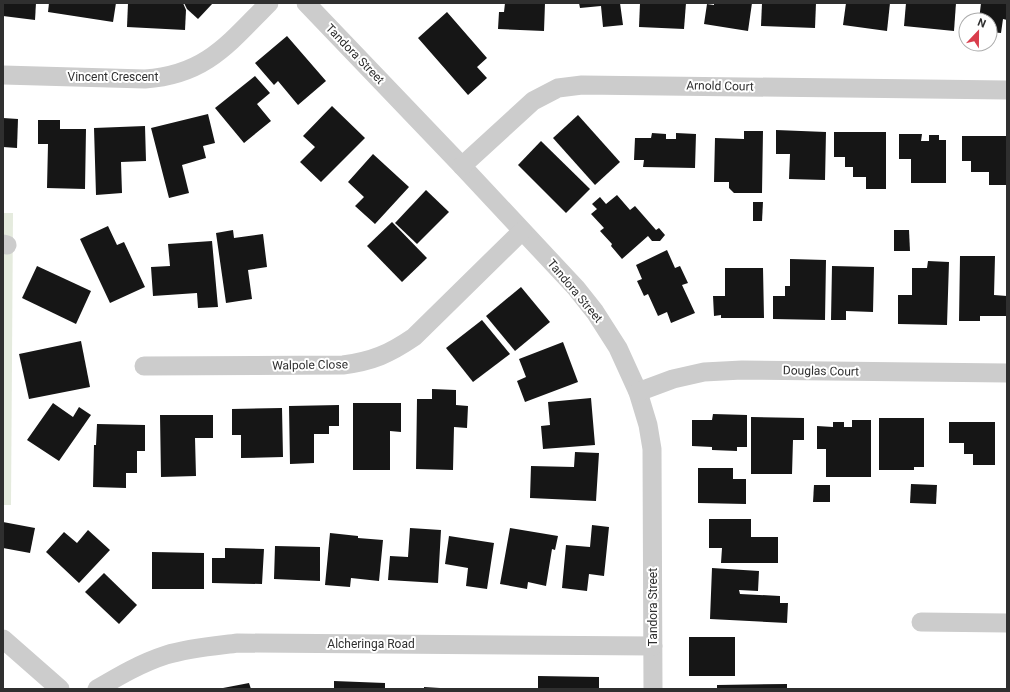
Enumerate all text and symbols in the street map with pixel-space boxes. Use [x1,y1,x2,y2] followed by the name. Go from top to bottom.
[958,12,998,52] north arrow
[976,16,988,31] text: N
[323,21,387,87] street label: Tandora Street
[68,70,159,84] street label: Vincent Crescent
[686,78,754,94] street label: Arnold Court
[544,257,606,326] street label: Tandora Street
[272,357,348,373] street label: Walpole Close
[783,363,859,379] street label: Douglas Court
[646,568,660,646] street label: Tandora Street
[327,637,415,651] street label: Alcheringa Road

